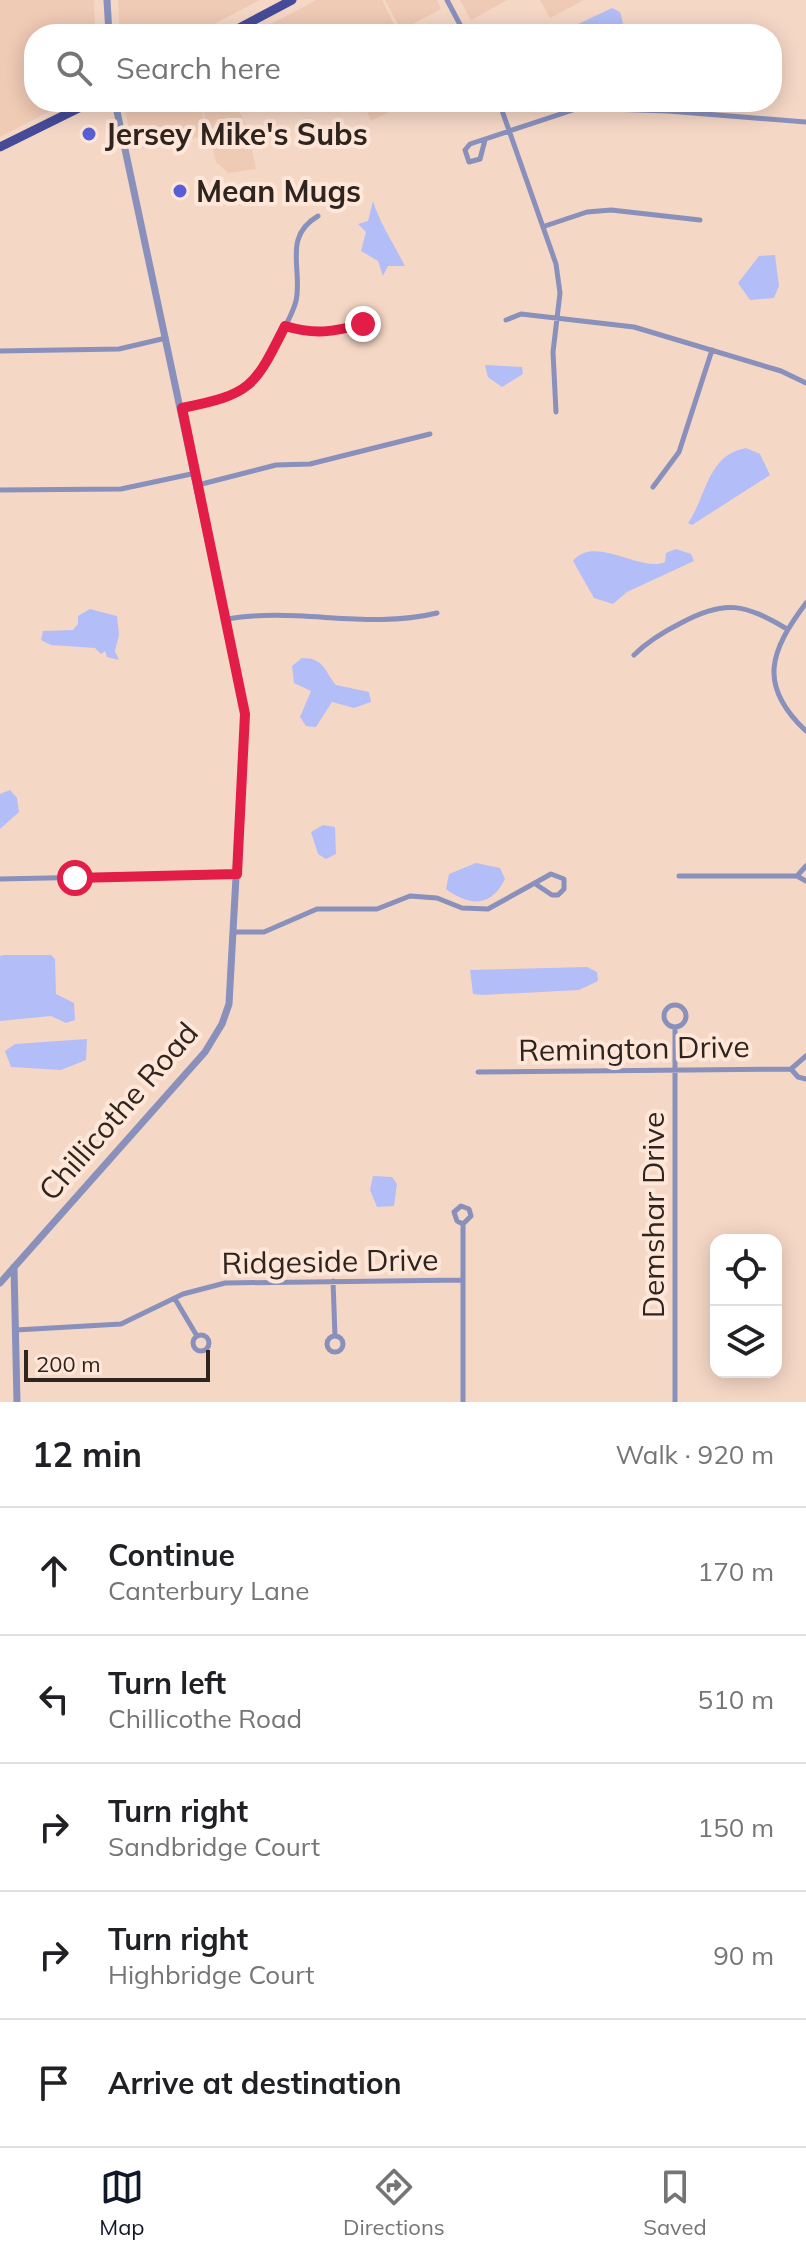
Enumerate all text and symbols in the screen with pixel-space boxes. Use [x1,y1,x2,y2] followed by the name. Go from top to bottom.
[24,24,782,112] search box
[52,46,96,90] icon: search
[116,49,281,87] text: Search here
[105,115,368,153] place label: Jersey Mike's Subs
[80,125,98,143] marker: Jersey Mike's Subs
[196,172,361,210] place label: Mean Mugs
[171,182,189,200] marker: Mean Mugs
[345,306,381,342] route end
[57,860,93,896] route start
[30,1014,206,1208] street label: Chillicothe Road
[518,1027,750,1069] street label: Remington Drive
[634,1112,672,1318] street label: Demshar Drive
[710,1234,782,1378] map controls
[710,1234,782,1306] button: locate
[221,1240,439,1282] street label: Ridgeside Drive
[710,1306,782,1378] button: layers
[24,1346,210,1382] scale bar
[36,1350,101,1378] text: 200 m
[32,1433,142,1476] text: 12 min
[615,1438,774,1471] text: Walk · 920 m
[108,1536,235,1574] text: Continue
[32,1549,76,1593] icon: ahead
[698,1555,774,1588] text: 170 m
[108,1574,309,1607] text: Canterbury Lane
[108,1664,226,1702] text: Turn left
[32,1677,76,1721] icon: left
[698,1683,774,1716] text: 510 m
[108,1702,302,1735] text: Chillicothe Road
[108,1792,248,1830] text: Turn right
[32,1805,76,1849] icon: right
[698,1811,774,1844] text: 150 m
[108,1830,320,1863] text: Sandbridge Court
[108,1920,248,1958] text: Turn right
[32,1933,76,1977] icon: right
[713,1939,774,1972] text: 90 m
[108,1958,314,1991] text: Highbridge Court
[32,2061,76,2105] icon: arrive
[108,2064,402,2102] text: Arrive at destination
[99,2165,145,2241] tab: Map
[343,2165,445,2241] tab: Directions
[643,2165,707,2241] tab: Saved

